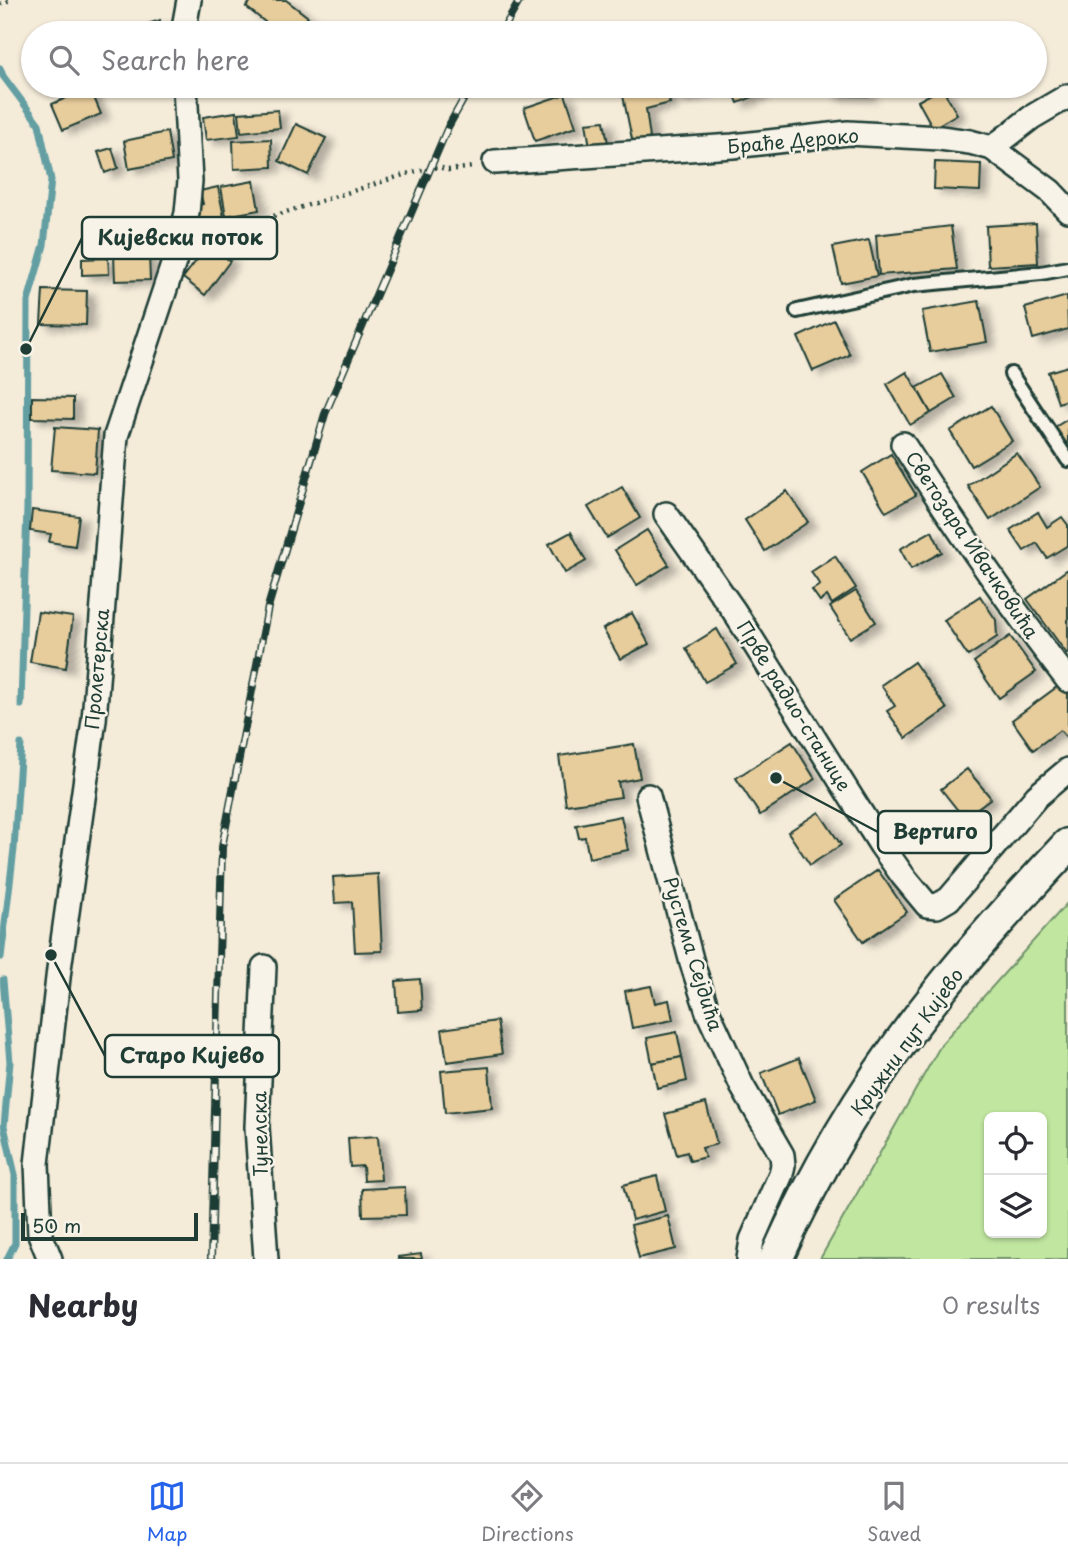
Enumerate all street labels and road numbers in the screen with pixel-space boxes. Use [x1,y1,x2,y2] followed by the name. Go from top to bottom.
[726,120,860,160] street label: Браће Дероко
[899,445,1046,644] street label: Светозара Ивачковића
[77,607,115,731] street label: Пролетерска
[731,615,859,796] street label: Прве радио-станице
[657,873,731,1034] street label: Рустема Сејдића
[843,962,969,1121] street label: Кружни пут Кијево
[244,1091,274,1177] street label: Тунелска

